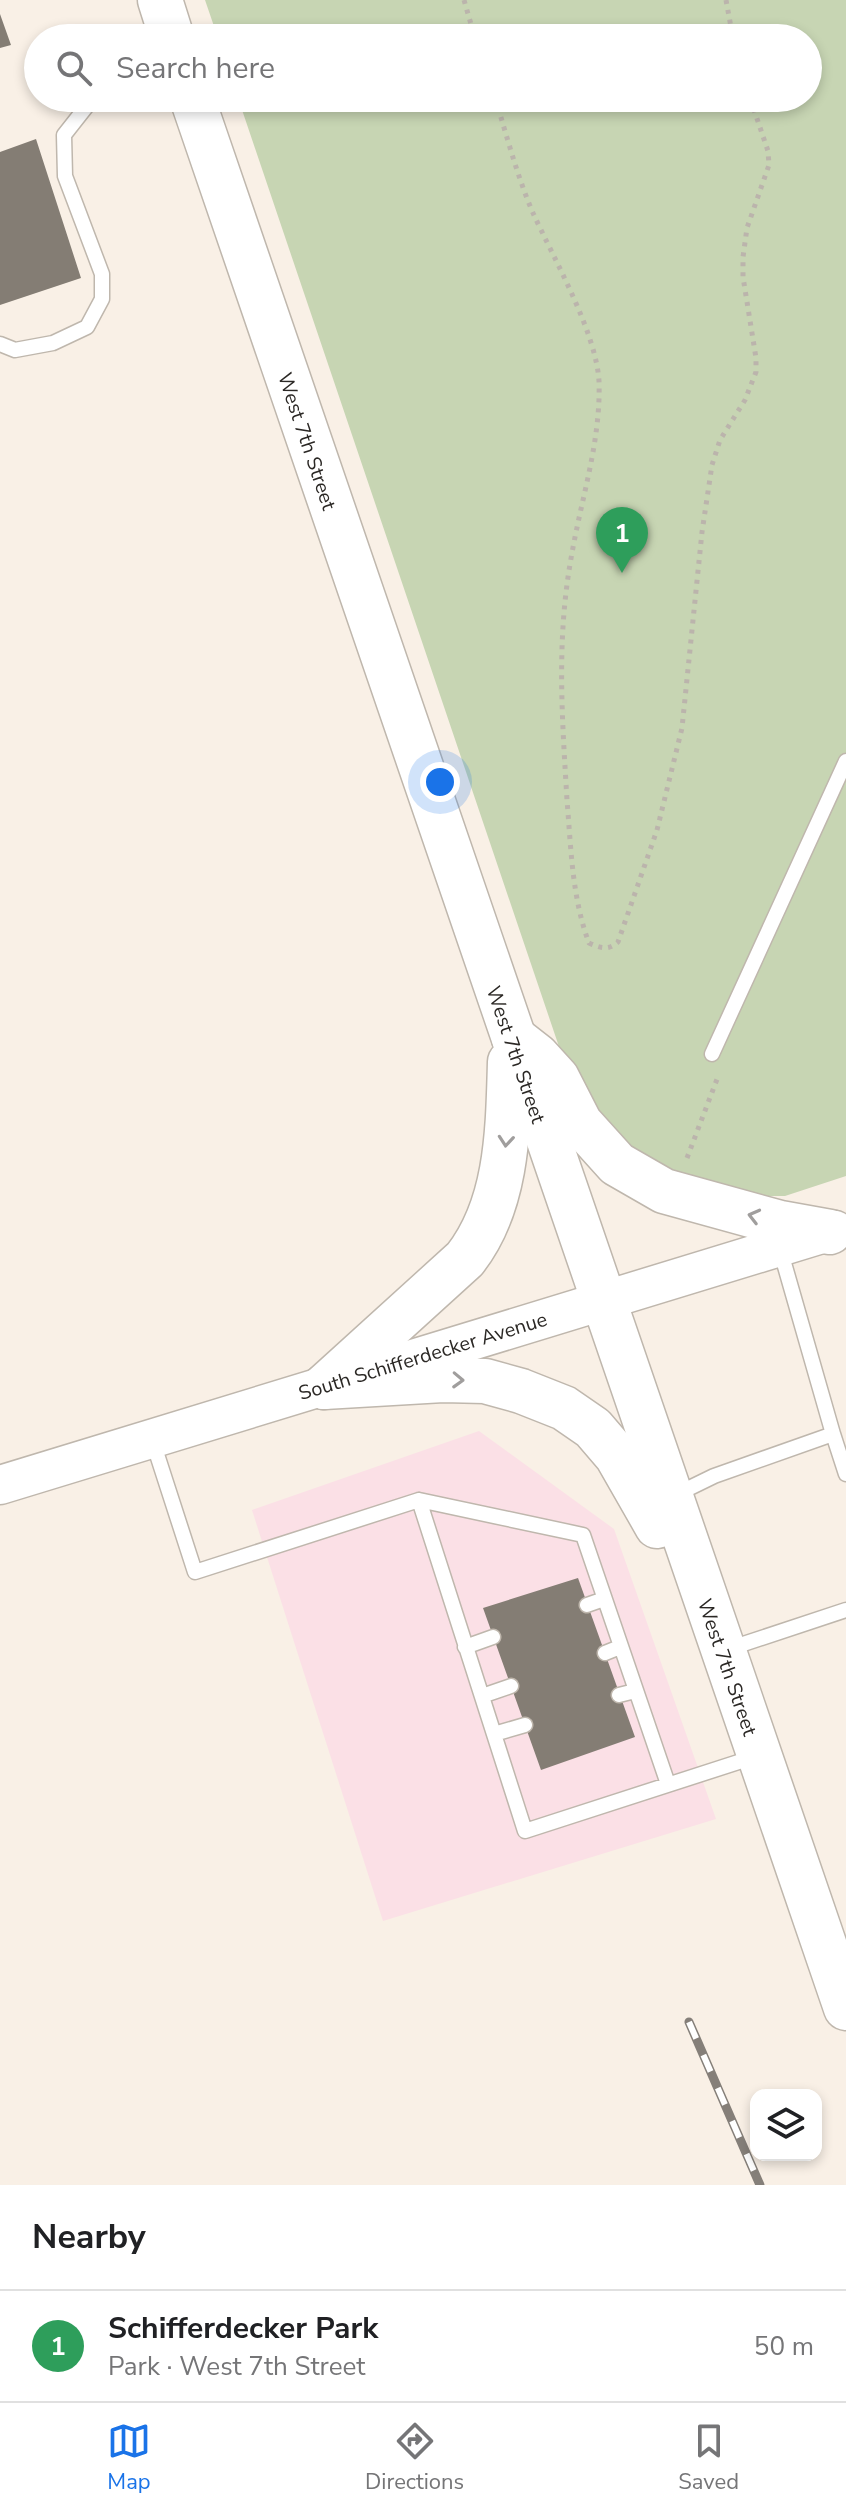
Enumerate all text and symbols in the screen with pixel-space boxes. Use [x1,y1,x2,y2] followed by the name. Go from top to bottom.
[24,24,822,112] search box
[52,46,96,90] icon: search
[116,48,275,89] text: Search here
[271,369,343,515] street label: West 7th Street
[596,507,648,573] pin: 1
[420,762,460,802] your location
[480,983,552,1128] street label: West 7th Street
[497,1135,514,1148] one-way arrow
[747,1208,761,1225] one-way arrow
[295,1306,550,1407] street label: South Schifferdecker Avenue
[452,1372,465,1389] one-way arrow
[691,1595,764,1740] street label: West 7th Street
[750,2089,822,2161] map controls
[750,2089,822,2161] button: layers
[32,2214,146,2260] text: Nearby
[108,2308,378,2349] text: Schifferdecker Park
[50,2329,66,2364] text: 1
[754,2329,814,2364] text: 50 m
[108,2349,365,2384] text: Park · West 7th Street
[107,2419,151,2497] tab: Map
[365,2419,464,2497] tab: Directions
[678,2419,739,2497] tab: Saved

